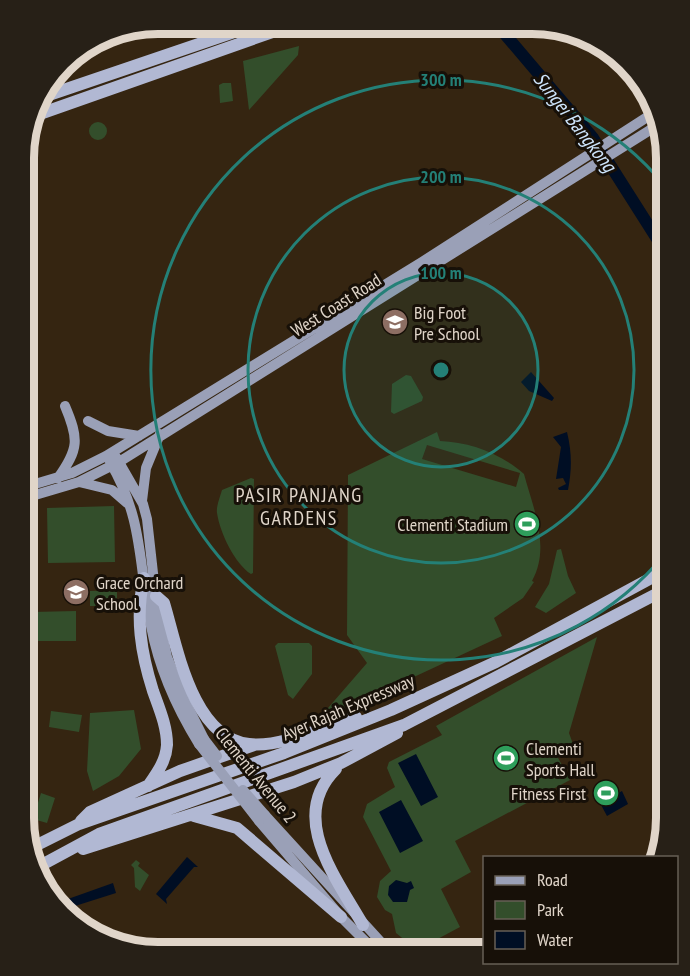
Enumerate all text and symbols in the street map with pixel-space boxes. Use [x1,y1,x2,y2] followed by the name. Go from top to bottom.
[528,67,623,178] water label: Sungei Bangkong
[420,68,462,91] text: 300 m
[420,165,462,188] text: 200 m
[420,261,462,284] text: 100 m
[287,268,385,342] street label: West Coast Road
[414,301,480,345] place label: Big Foot Pre School
[380,307,410,337] school or university icon: Big Foot Pre School
[431,360,451,380] centre of rings
[235,482,363,531] district label: PASIR PANJANG GARDENS
[512,509,542,539] sports icon: Clementi Stadium
[397,513,508,536] place label: Clementi Stadium
[96,571,183,615] place label: Grace Orchard School
[61,577,91,607] school or university icon: Grace Orchard School
[278,669,418,745] street label: Ayer Rajah Expressway
[210,722,302,828] street label: Clementi Avenue 2
[526,737,596,781] place label: Clementi Sports Hall
[491,743,521,773] sports icon: Clementi Sports Hall
[591,778,621,808] sports icon: Fitness First
[511,782,586,805] place label: Fitness First
[483,856,678,964] legend
[537,868,568,891] text: Road
[537,898,564,921] text: Park
[537,928,573,951] text: Water

